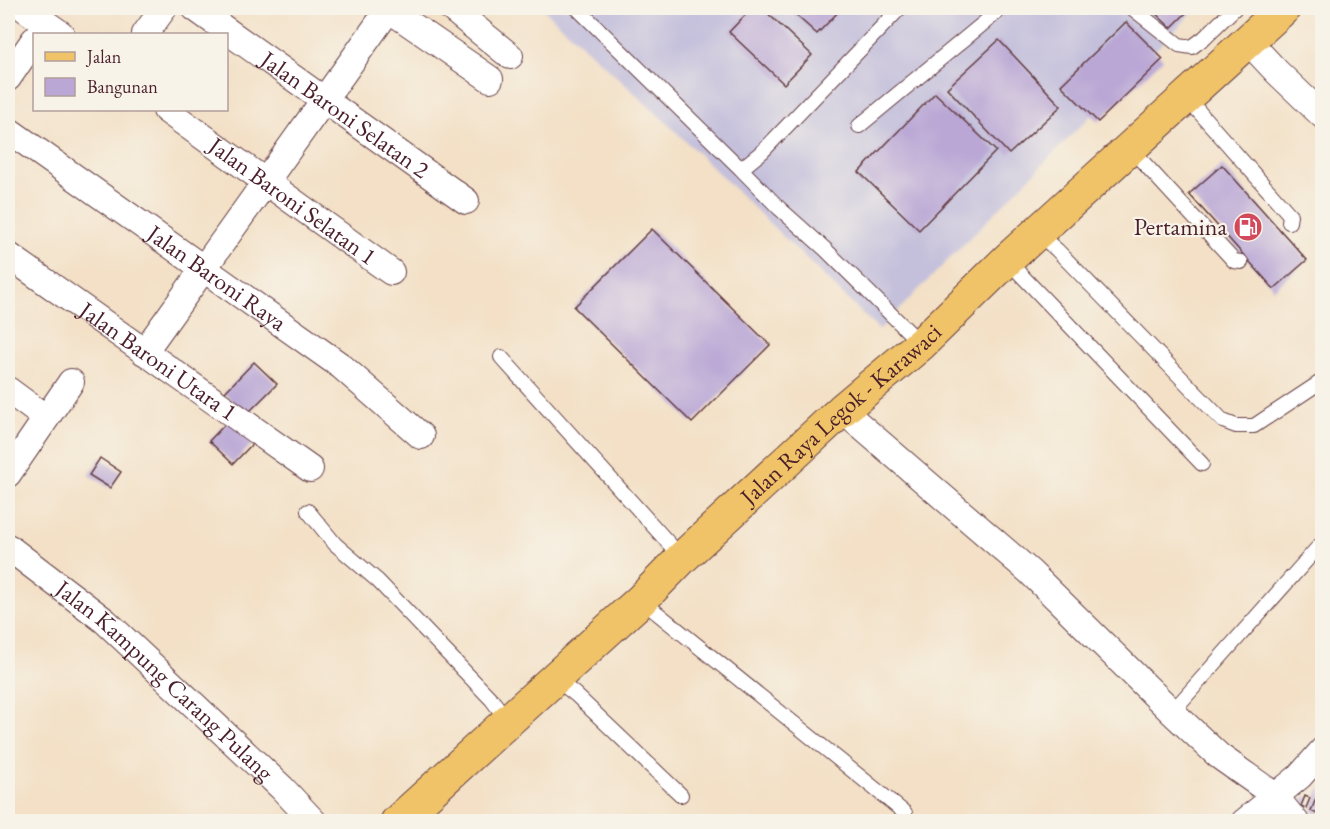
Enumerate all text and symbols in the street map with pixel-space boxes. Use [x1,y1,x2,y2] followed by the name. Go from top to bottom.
[33,33,228,111] legend
[253,43,436,185] street label: Jalan Baroni Selatan 2
[85,45,122,68] text: Jalan
[87,75,158,98] text: Bangunan
[201,129,383,272] street label: Jalan Baroni Selatan 1
[1134,211,1227,242] place label: Pertamina
[1232,211,1264,243] fuel station icon: Pertamina
[140,216,293,338] street label: Jalan Baroni Raya
[72,293,243,427] street label: Jalan Baroni Utara 1
[732,316,948,513] street label: Jalan Raya Legok - Karawaci
[48,572,281,788] street label: Jalan Kampung Carang Pulang

